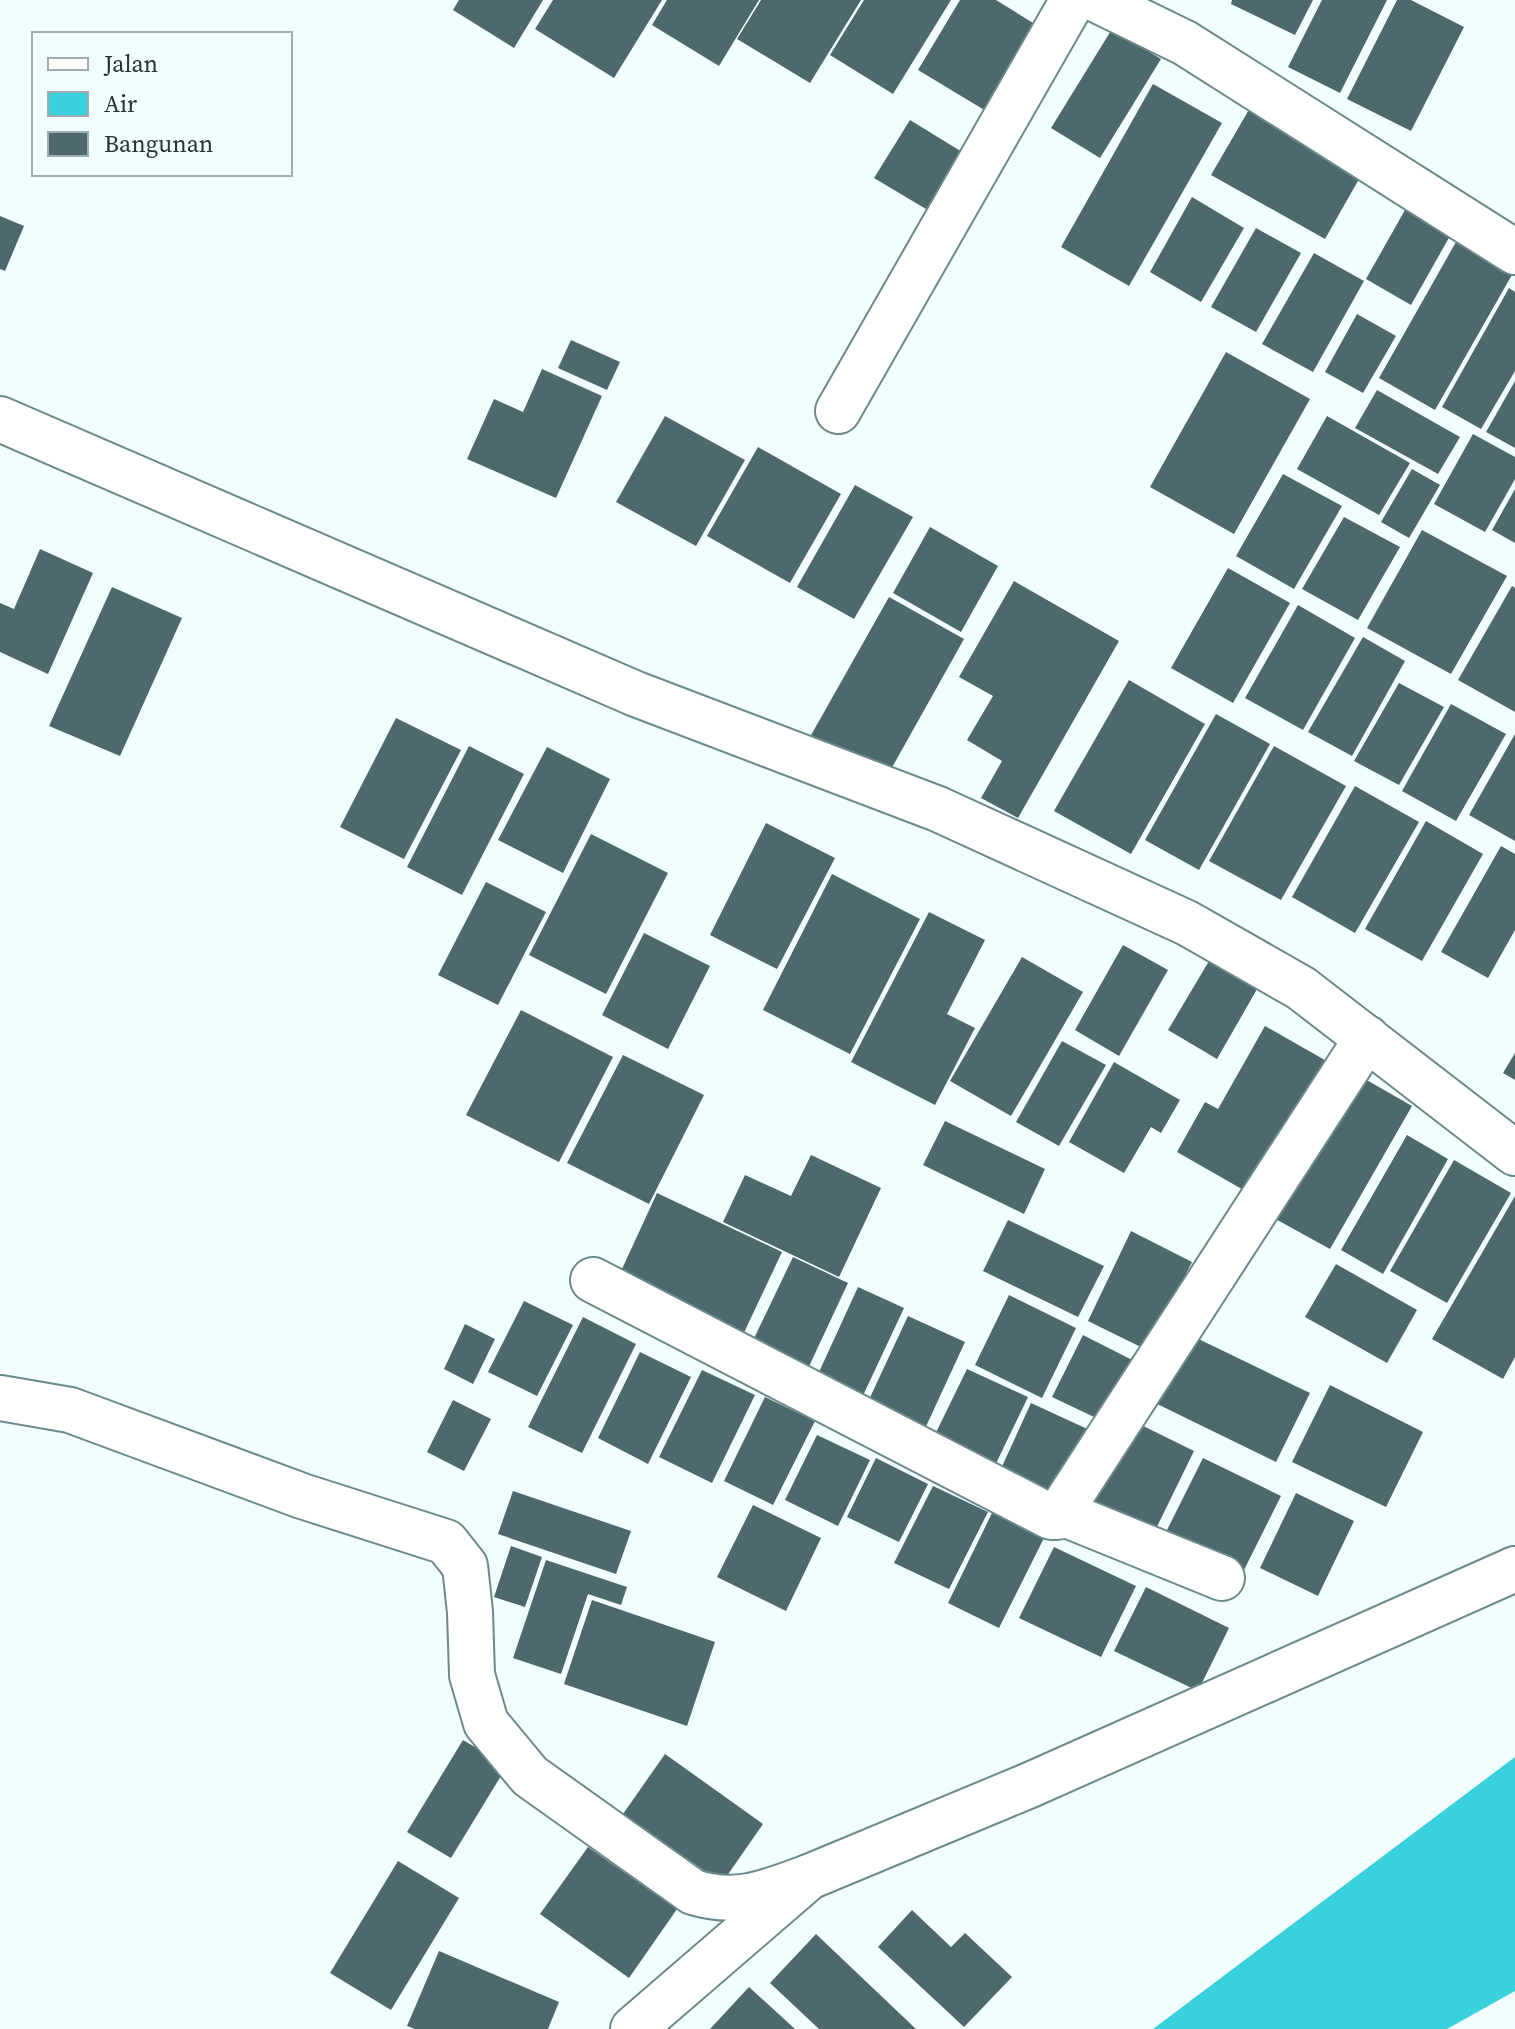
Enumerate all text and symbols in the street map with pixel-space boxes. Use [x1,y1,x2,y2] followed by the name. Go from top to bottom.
[32,32,292,176] legend
[103,47,158,80] text: Jalan
[104,87,137,120] text: Air
[104,127,213,160] text: Bangunan

